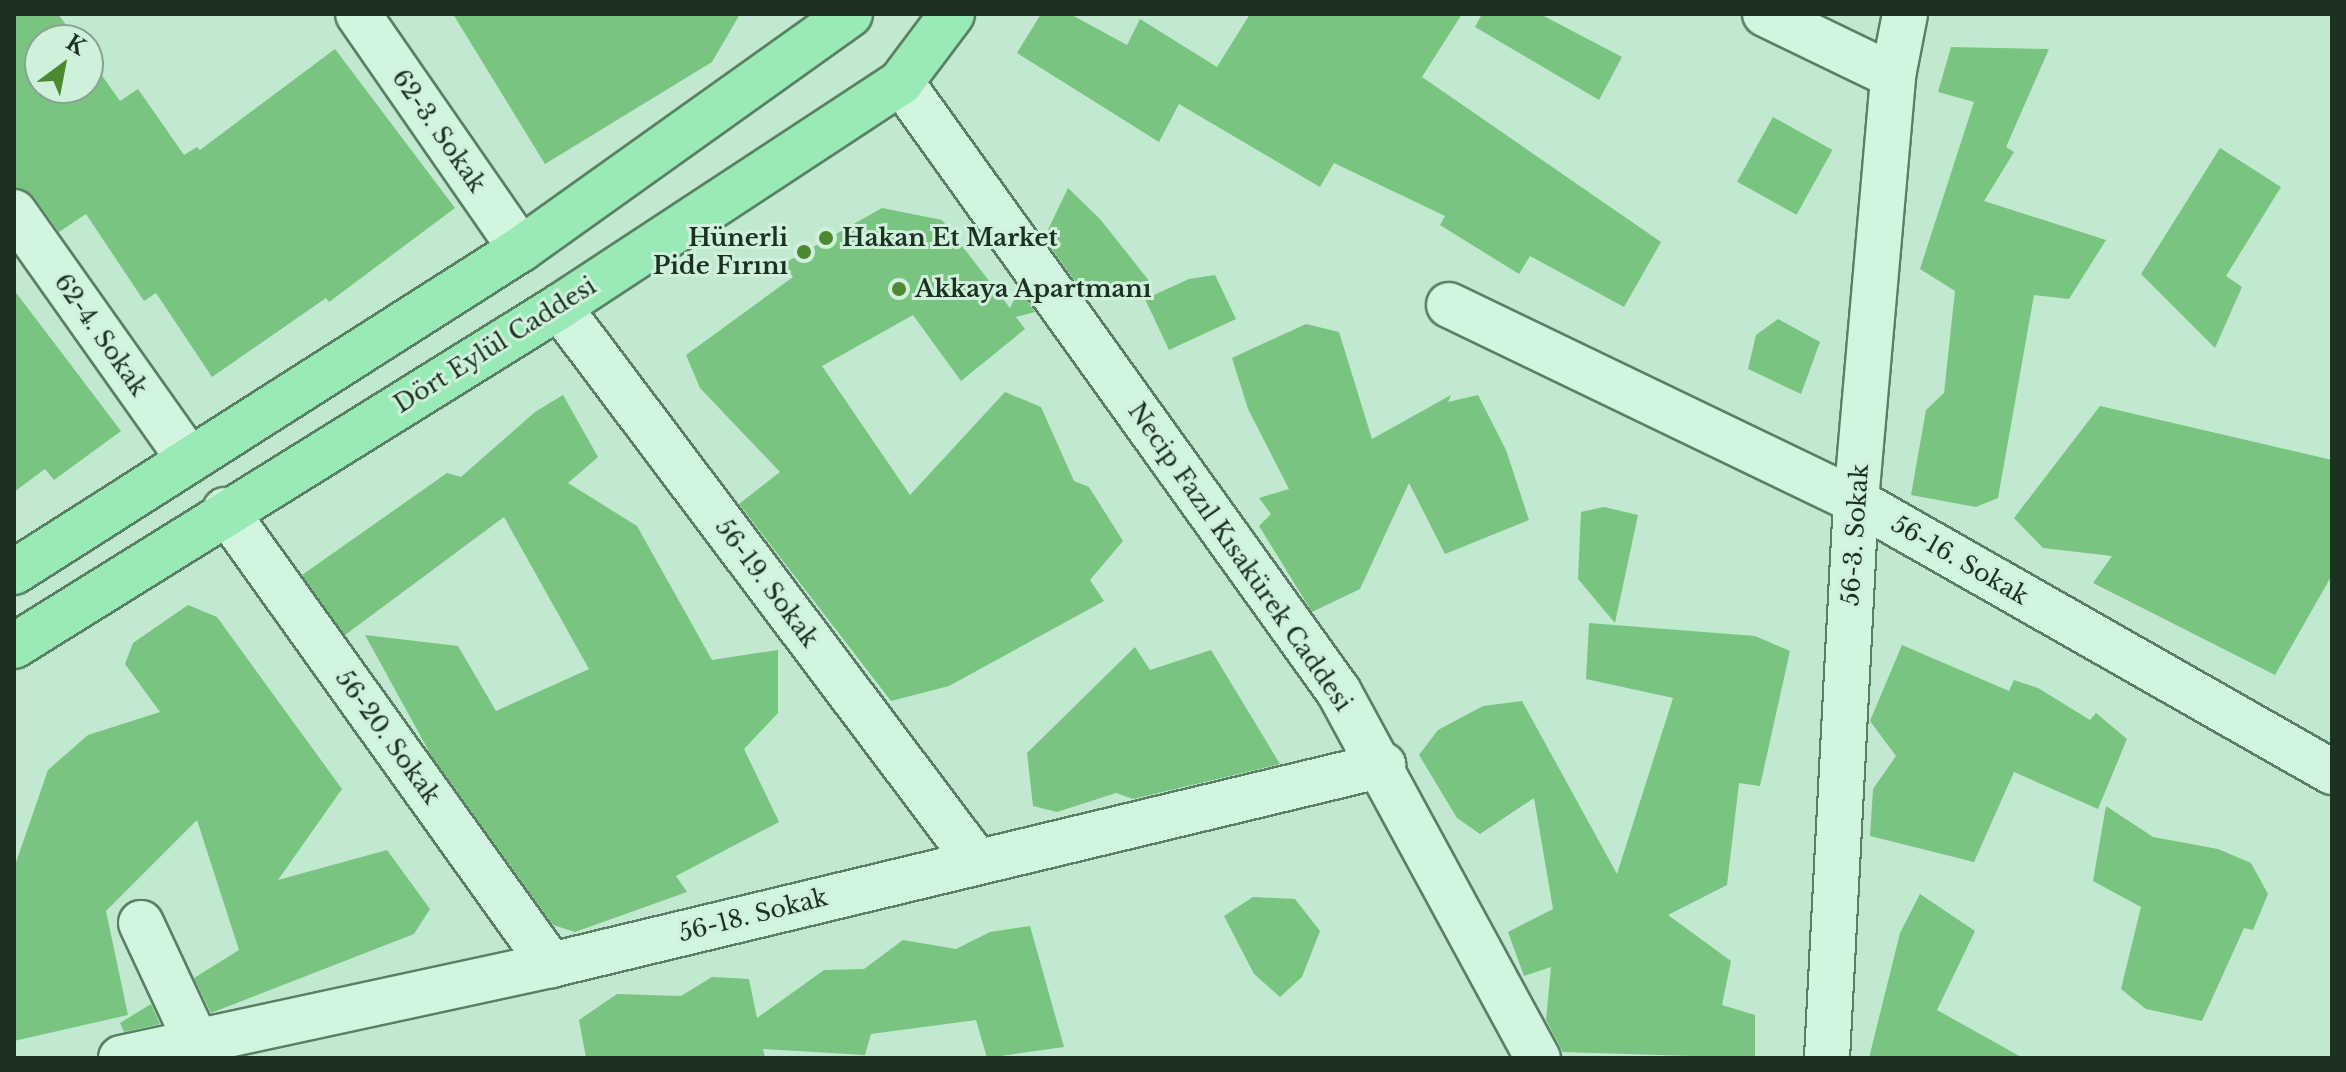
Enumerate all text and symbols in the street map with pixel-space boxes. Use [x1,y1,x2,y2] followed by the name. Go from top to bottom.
[24,24,104,104] north arrow
[61,29,91,61] text: K
[386,64,492,198] street label: 62-3. Sokak
[653,224,788,280] place label: Hünerli Pide Fırını
[842,224,1058,252] place label: Hakan Et Market
[817,229,835,247] marker: Hakan Et Market
[795,243,813,261] marker: Hünerli Pide Fırını
[48,268,154,402] street label: 62-4. Sokak
[389,271,601,419] street label: Dört Eylül Caddesi
[915,275,1152,303] place label: Akkaya Apartmanı
[890,280,908,298] marker: Akkaya Apartmanı
[1122,397,1358,717] street label: Necip Fazıl Kısakürek Caddesi
[1836,463,1874,607] street label: 56-3. Sokak
[1886,509,2034,611] street label: 56-16. Sokak
[709,513,825,653] street label: 56-19. Sokak
[330,664,446,810] street label: 56-20. Sokak
[675,883,831,947] street label: 56-18. Sokak

